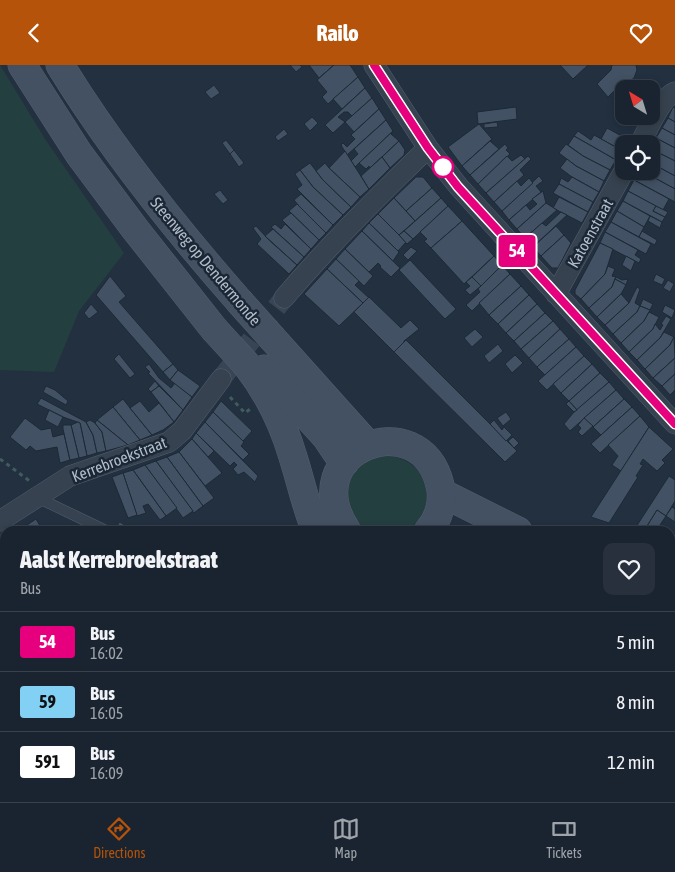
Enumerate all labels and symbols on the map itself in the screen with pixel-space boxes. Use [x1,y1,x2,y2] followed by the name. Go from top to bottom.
[615,80,660,125] north arrow
[432,156,454,178] unlabelled marker
[146,193,265,329] street label: Steenweg op Dendermonde
[564,195,617,271] street label: Katoenstraat
[494,235,540,267] line badge: 54
[69,433,169,485] street label: Kerrebroekstraat

